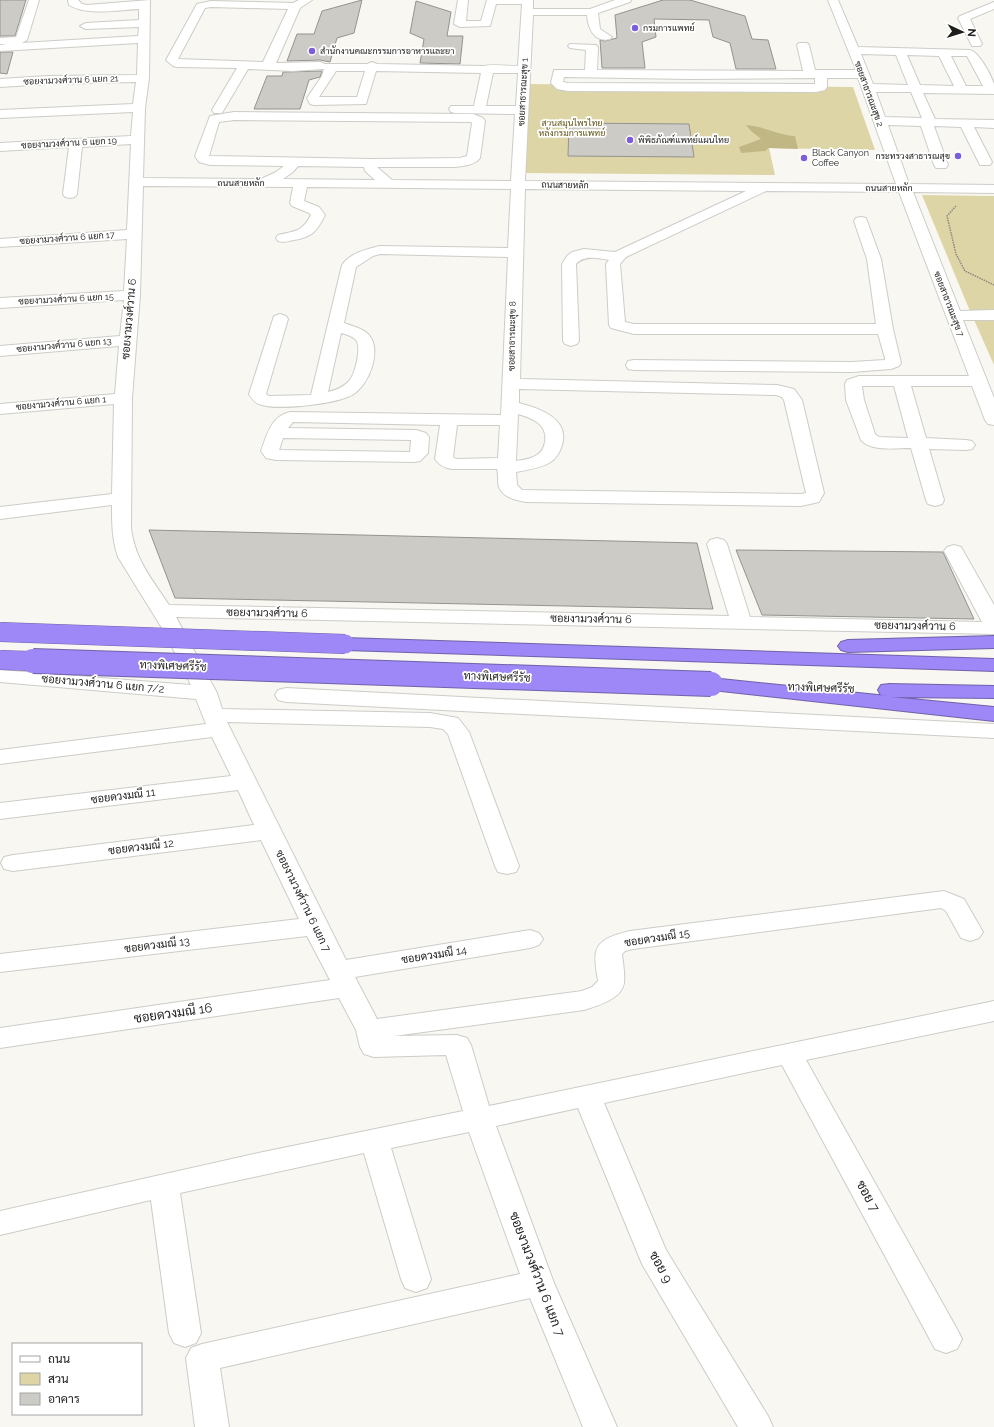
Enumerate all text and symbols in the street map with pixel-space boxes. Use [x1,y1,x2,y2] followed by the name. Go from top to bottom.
[942,12,982,52] north arrow
[643,22,695,33] place label: กรมการแพทย์
[630,23,640,33] marker: กรมการแพทย์
[965,28,978,37] text: N
[320,45,455,56] place label: สำนักงานคณะกรรมการอาหารและยา
[307,46,317,56] marker: สำนักงานคณะกรรมการอาหารและยา
[516,58,531,126] street label: ซอยสาธารณะสุข 1
[852,60,886,129] street label: ซอยสาธารณะสุข 2
[23,72,119,87] street label: ซอยงามวงศ์วาน 6 แยก 21
[539,118,605,138] park label: สวนสมุนไพรไทย หลังกรมการแพทย์
[638,134,729,145] place label: พิพิธภัณฑ์แพทย์แผนไทย
[21,135,117,150] street label: ซอยงามวงศ์วาน 6 แยก 19
[625,135,635,145] marker: พิพิธภัณฑ์แพทย์แผนไทย
[812,148,869,168] place label: Black Canyon Coffee
[875,151,950,162] place label: กระทรวงสาธารณสุข
[953,151,963,161] marker: กระทรวงสาธารณสุข
[799,153,809,163] marker: Black Canyon Coffee
[217,177,265,188] street label: ถนนสายหลัก
[541,179,589,190] street label: ถนนสายหลัก
[865,182,913,193] street label: ถนนสายหลัก
[19,229,115,246] street label: ซอยงามวงศ์วาน 6 แยก 17
[931,270,966,339] street label: ซอยสาธารณะสุข 7
[117,277,139,360] street label: ซอยงามวงศ์วาน 6
[18,291,114,306] street label: ซอยงามวงศ์วาน 6 แยก 15
[506,301,519,371] street label: ซอยสาธารณะสุข 8
[16,335,112,354] street label: ซอยงามวงศ์วาน 6 แยก 13
[15,393,107,412] street label: ซอยงามวงศ์วาน 6 แยก 1
[226,604,308,620] street label: ซอยงามวงศ์วาน 6
[550,610,632,626] street label: ซอยงามวงศ์วาน 6
[874,617,956,633] street label: ซอยงามวงศ์วาน 6
[139,656,207,674] street label: ทางพิเศษศรีรัช
[463,667,531,685] street label: ทางพิเศษศรีรัช
[41,670,165,696] street label: ซอยงามวงศ์วาน 6 แยก 7/2
[787,678,855,696] street label: ทางพิเศษศรีรัช
[90,784,156,806] street label: ซอยดวงมณี 11
[107,835,175,857] street label: ซอยดวงมณี 12
[273,847,335,954] street label: ซอยงามวงศ์วาน 6 แยก 7
[623,924,691,950] street label: ซอยดวงมณี 15
[123,933,191,955] street label: ซอยดวงมณี 13
[400,941,468,967] street label: ซอยดวงมณี 14
[133,998,213,1026] street label: ซอยดวงมณี 16
[853,1178,883,1214] street label: ซอย 7
[506,1209,570,1338] street label: ซอยงามวงศ์วาน 6 แยก 7
[646,1248,676,1286] street label: ซอย 9
[12,1343,142,1415] legend
[48,1352,71,1366] text: ถนน
[48,1372,69,1386] text: สวน
[48,1392,80,1406] text: อาคาร

